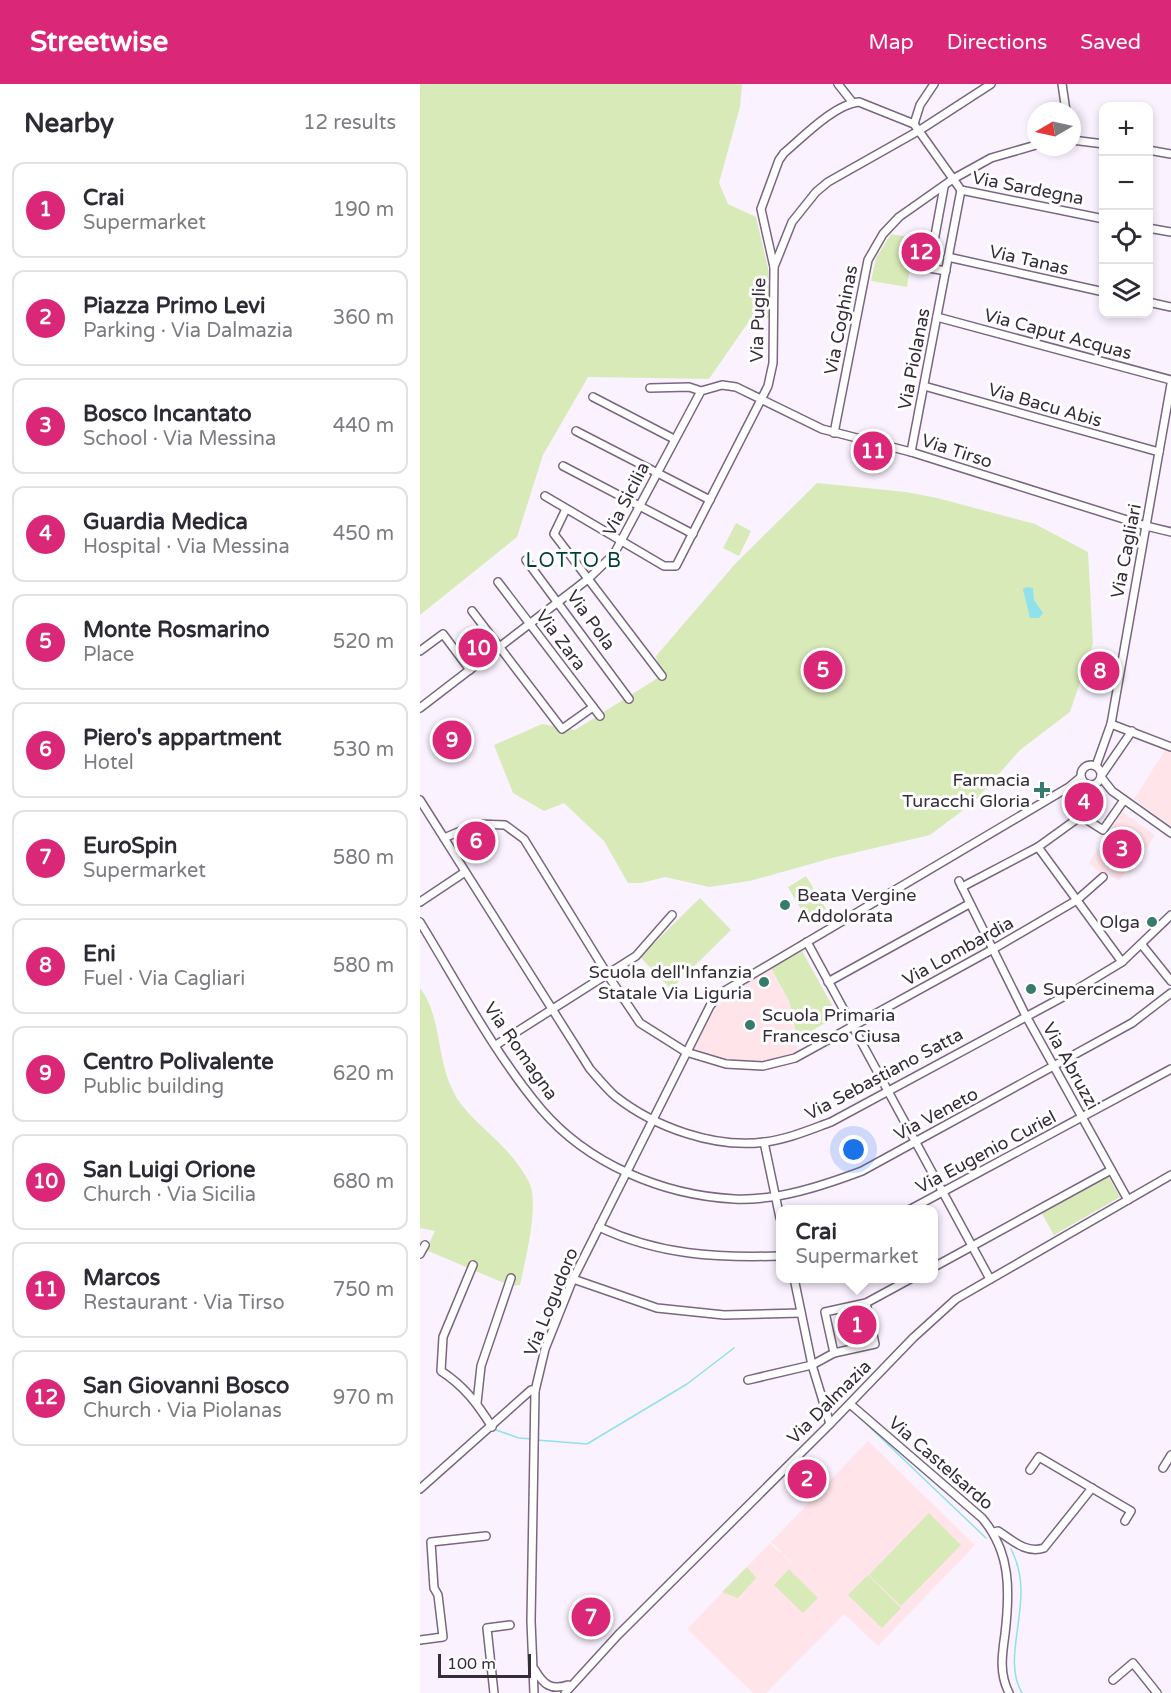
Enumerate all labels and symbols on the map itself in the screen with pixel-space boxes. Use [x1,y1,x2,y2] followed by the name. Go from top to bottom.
[1027,102,1081,156] north arrow
[970,166,1086,210] street label: Via Sardegna
[902,230,940,274] pin: 12
[987,240,1071,280] street label: Via Tanas
[820,263,862,377] street label: Via Coghinas
[746,277,770,363] street label: Via Puglie
[982,304,1134,364] street label: Via Caput Acquas
[893,306,935,412] street label: Via Piolanas
[986,378,1104,432] street label: Via Bacu Abis
[854,428,892,473] pin: 11
[919,429,995,473] street label: Via Tirso
[598,458,654,540] street label: Via Sicilia
[1106,502,1146,600] street label: Via Cagliari
[526,549,622,573] district label: LOTTO B
[562,586,620,654] street label: Via Pola
[531,605,591,675] street label: Via Zara
[458,626,498,670] pin: 10
[804,648,842,692] pin: 5
[1080,648,1120,694] pin: 8
[432,718,471,762] pin: 9
[902,769,1030,812] place label: Farmacia Turacchi Gloria
[1064,780,1104,824] pin: 4
[1035,783,1049,797] marker: Farmacia Turacchi Gloria
[456,818,496,864] pin: 6
[1102,826,1142,872] pin: 3
[797,884,916,927] place label: Beata Vergine Addolorata
[778,898,792,912] marker: Beata Vergine Addolorata
[899,911,1017,991] street label: Via Lombardia
[1100,911,1140,933] place label: Olga
[1145,915,1159,929] marker: Olga
[589,961,752,1004] place label: Scuola dell'Infanzia Statale Via Liguria
[757,975,771,989] marker: Scuola dell'Infanzia Statale Via Liguria
[1043,978,1155,1000] place label: Supercinema
[1024,982,1038,996] marker: Supercinema
[479,998,563,1104] street label: Via Romagna
[762,1004,901,1047] place label: Scuola Primaria Francesco Ciusa
[743,1018,757,1032] marker: Scuola Primaria Francesco Ciusa
[1038,1018,1104,1114] street label: Via Abruzzi
[801,1023,967,1125] street label: Via Sebastiano Satta
[890,1083,982,1145] street label: Via Veneto
[912,1106,1060,1198] street label: Via Eugenio Curiel
[839,1135,868,1164] your location
[519,1244,583,1359] street label: Via Logudoro
[838,1302,876,1348] pin: 1
[782,1355,876,1449] street label: Via Dalmazia
[884,1411,998,1515] street label: Via Castelsardo
[788,1456,826,1502] pin: 2
[572,1594,610,1640] pin: 7
[438,1651,531,1678] scale bar

